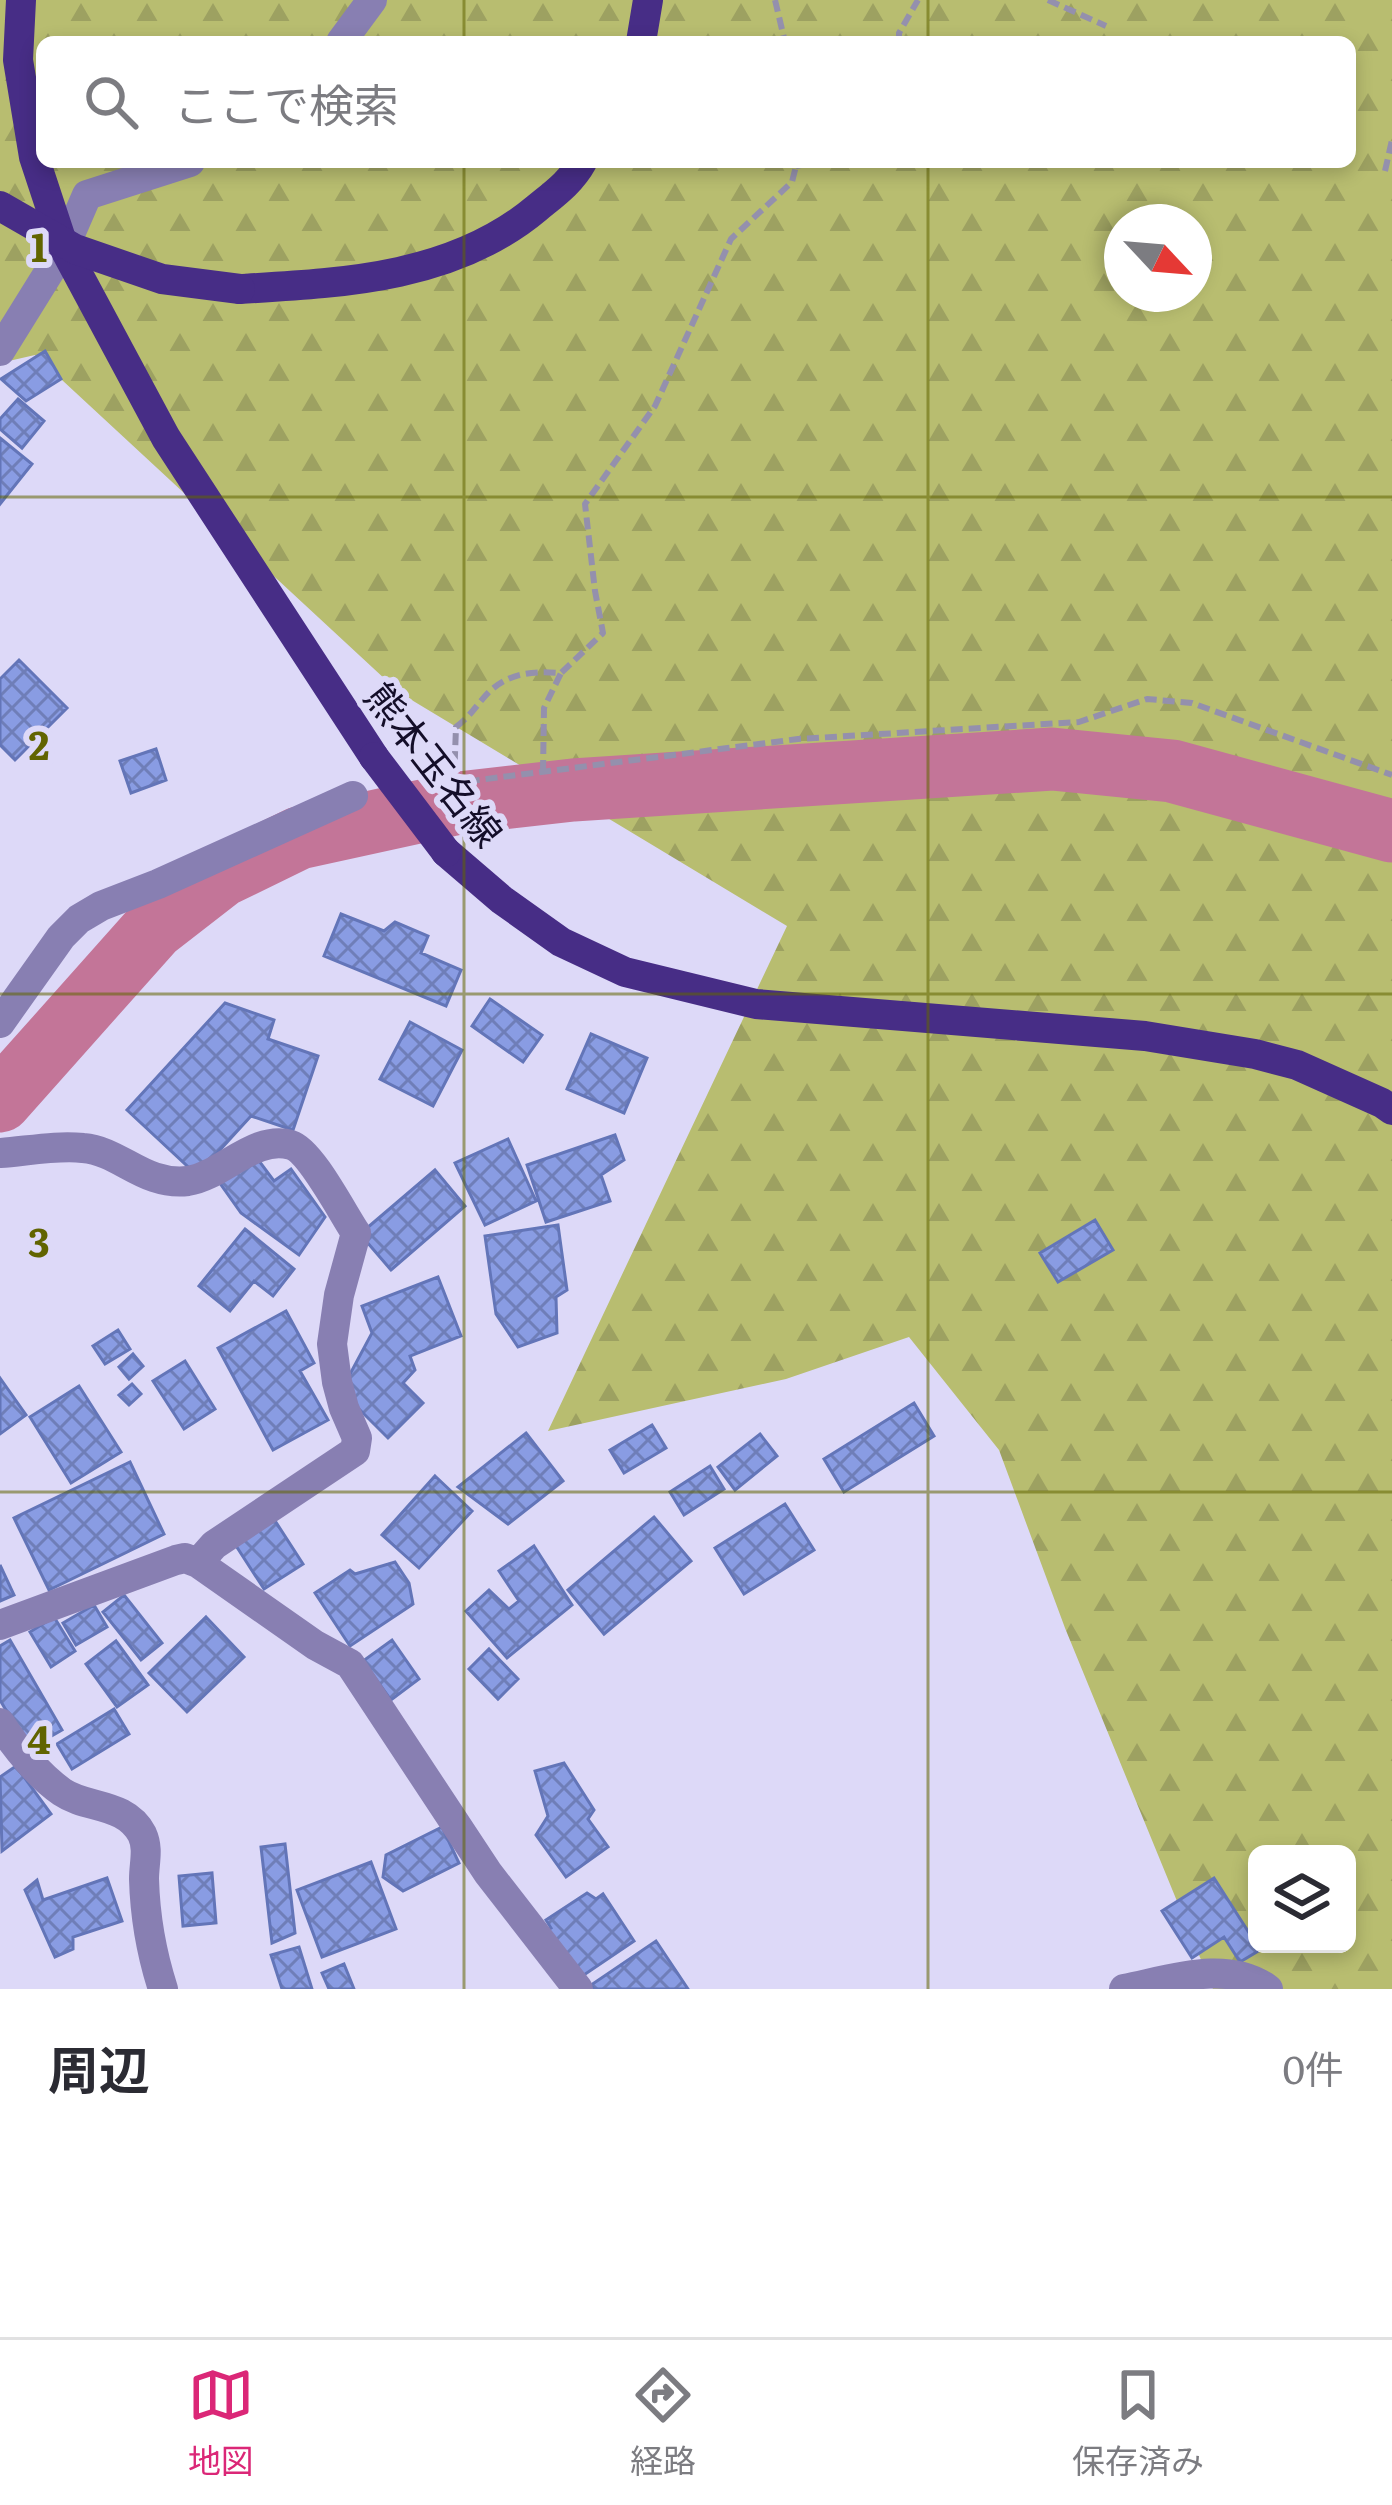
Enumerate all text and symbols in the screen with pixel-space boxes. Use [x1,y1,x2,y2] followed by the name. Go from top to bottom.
[36,36,1356,168] search box
[78,69,144,135] icon: search
[174,69,399,136] text: ここで検索
[1104,204,1212,312] north arrow
[31,216,47,274] text: 1
[353,668,519,858] street label: 熊本玉名線
[29,714,49,772] text: 2
[28,1211,50,1269] text: 3
[27,1708,51,1766] text: 4
[1248,1845,1356,1953] map controls
[1248,1845,1356,1953] button: layers
[48,2029,150,2105] text: 周辺
[1282,2038,1344,2096] text: 0件
[188,2362,254,2483] tab: 地図
[630,2362,696,2483] tab: 経路
[1072,2362,1204,2483] tab: 保存済み

